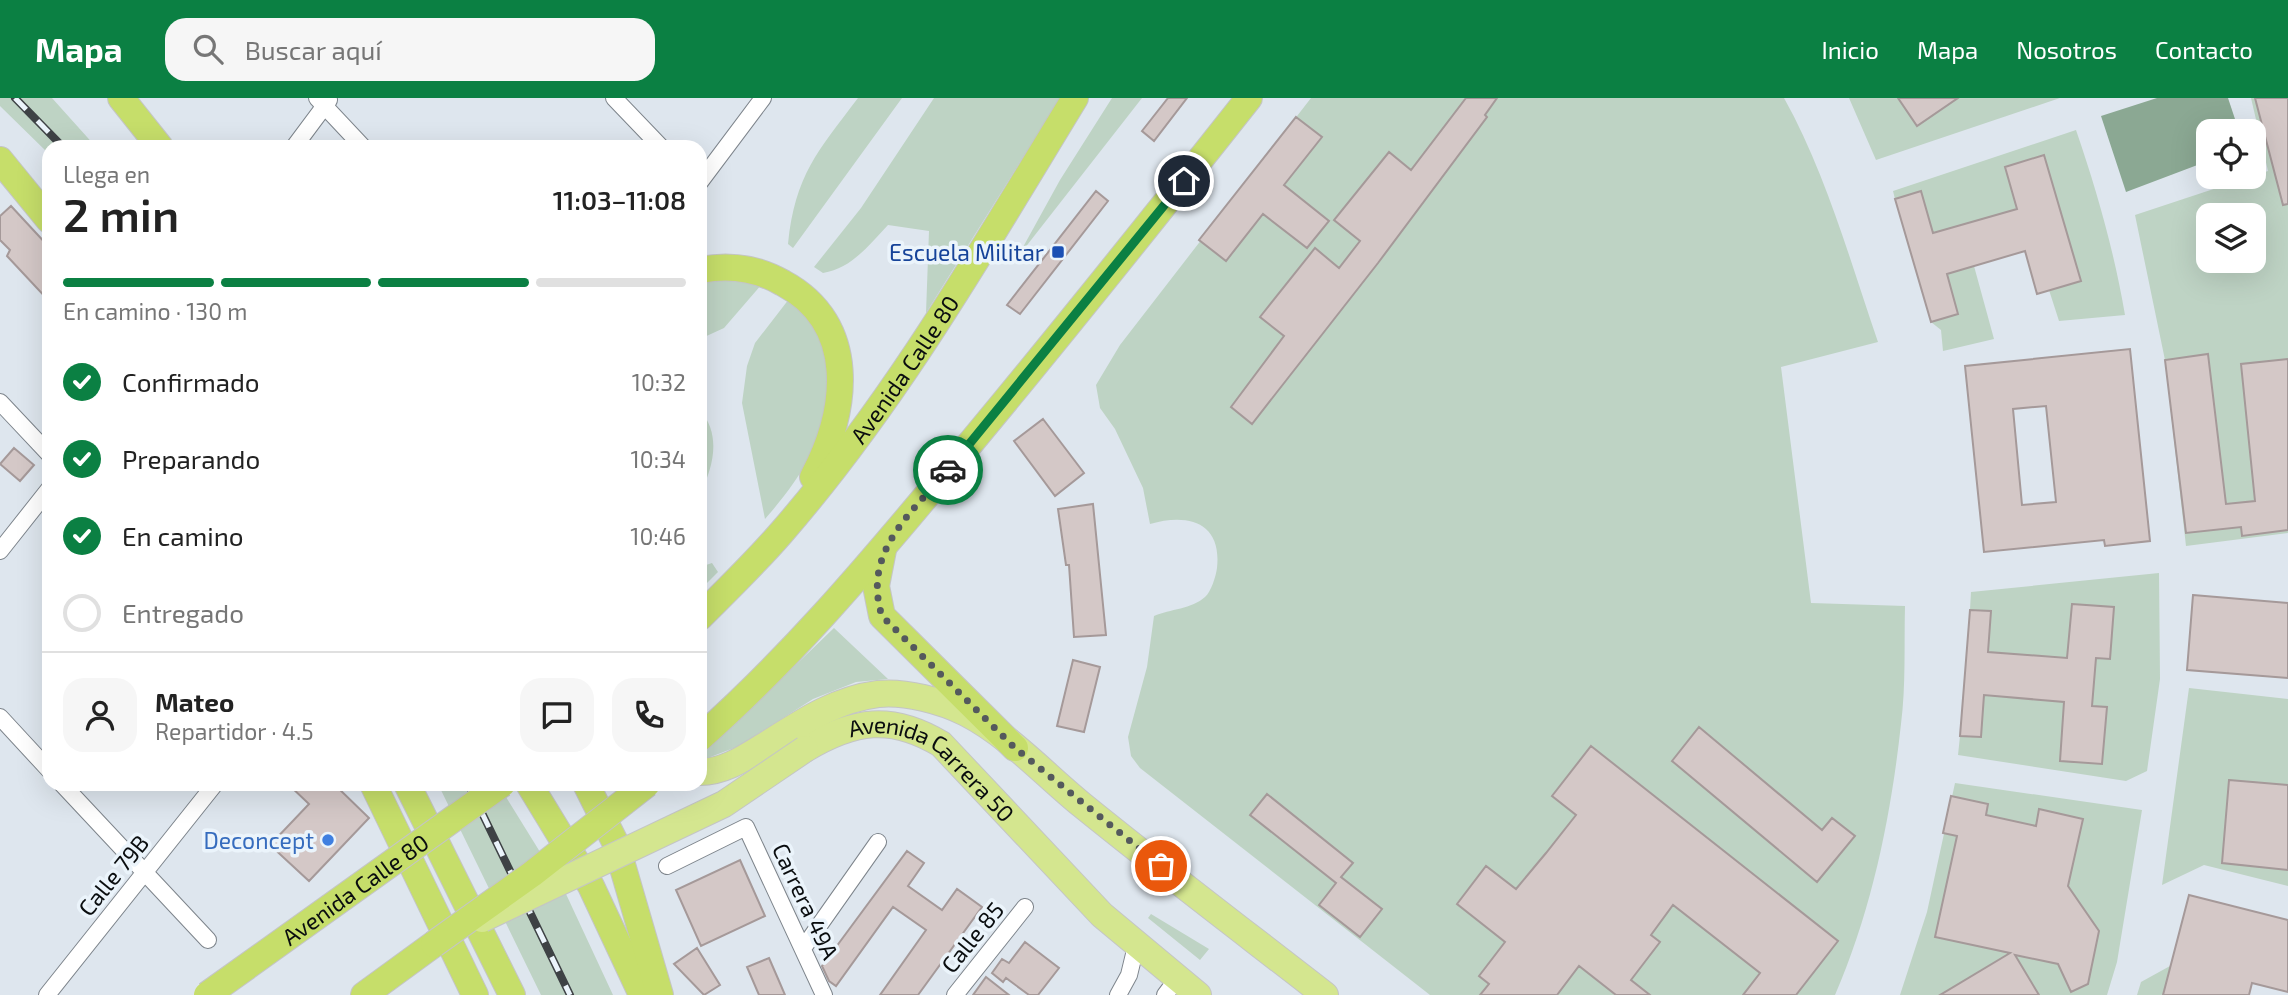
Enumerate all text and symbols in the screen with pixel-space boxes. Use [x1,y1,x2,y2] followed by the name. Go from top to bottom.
[165,18,655,81] search box
[35,29,123,69] text: Mapa
[189,30,227,68] icon: search
[245,34,382,65] text: Buscar aquí
[1821,35,1879,64] text: Inicio
[1917,35,1978,64] text: Mapa
[2016,35,2117,64] text: Nosotros
[2155,35,2253,64] text: Contacto
[2196,119,2266,273] map controls
[2196,119,2266,189] button: locate
[1154,151,1214,211] pin
[63,160,150,188] text: Llega en
[1165,162,1203,200] icon: home
[553,184,686,215] text: 11:03–11:08
[63,186,179,241] text: 2 min
[2196,203,2266,273] button: layers
[889,238,1044,266] place label: Escuela Militar
[1050,244,1066,260] marker: Escuela Militar
[844,290,965,449] street label: Avenida Calle 80
[63,297,247,325] text: En camino · 130 m
[63,363,101,401] icon: check
[122,366,260,397] text: Confirmado
[632,368,686,396] text: 10:32
[913,435,983,505] courier
[63,440,101,478] icon: check
[122,443,260,474] text: Preparando
[631,445,686,473] text: 10:34
[929,451,967,489] icon: car
[63,517,101,555] icon: check
[122,520,244,551] text: En camino
[630,522,686,550] text: 10:46
[122,597,244,628] text: Entregado
[63,678,137,752] button: person
[520,678,594,752] button: chat
[612,678,686,752] button: phone
[155,686,234,717] text: Mateo
[845,710,1020,827] street label: Avenida Carrera 50
[155,717,314,745] text: Repartidor · 4.5
[203,826,314,854] place label: Deconcept
[276,827,434,951] street label: Avenida Calle 80
[72,829,154,921] street label: Calle 79B
[320,832,336,848] marker: Deconcept
[1131,836,1191,896] pin
[767,839,845,964] street label: Carrera 49A
[1142,847,1180,885] icon: bag
[935,896,1009,978] street label: Calle 85

